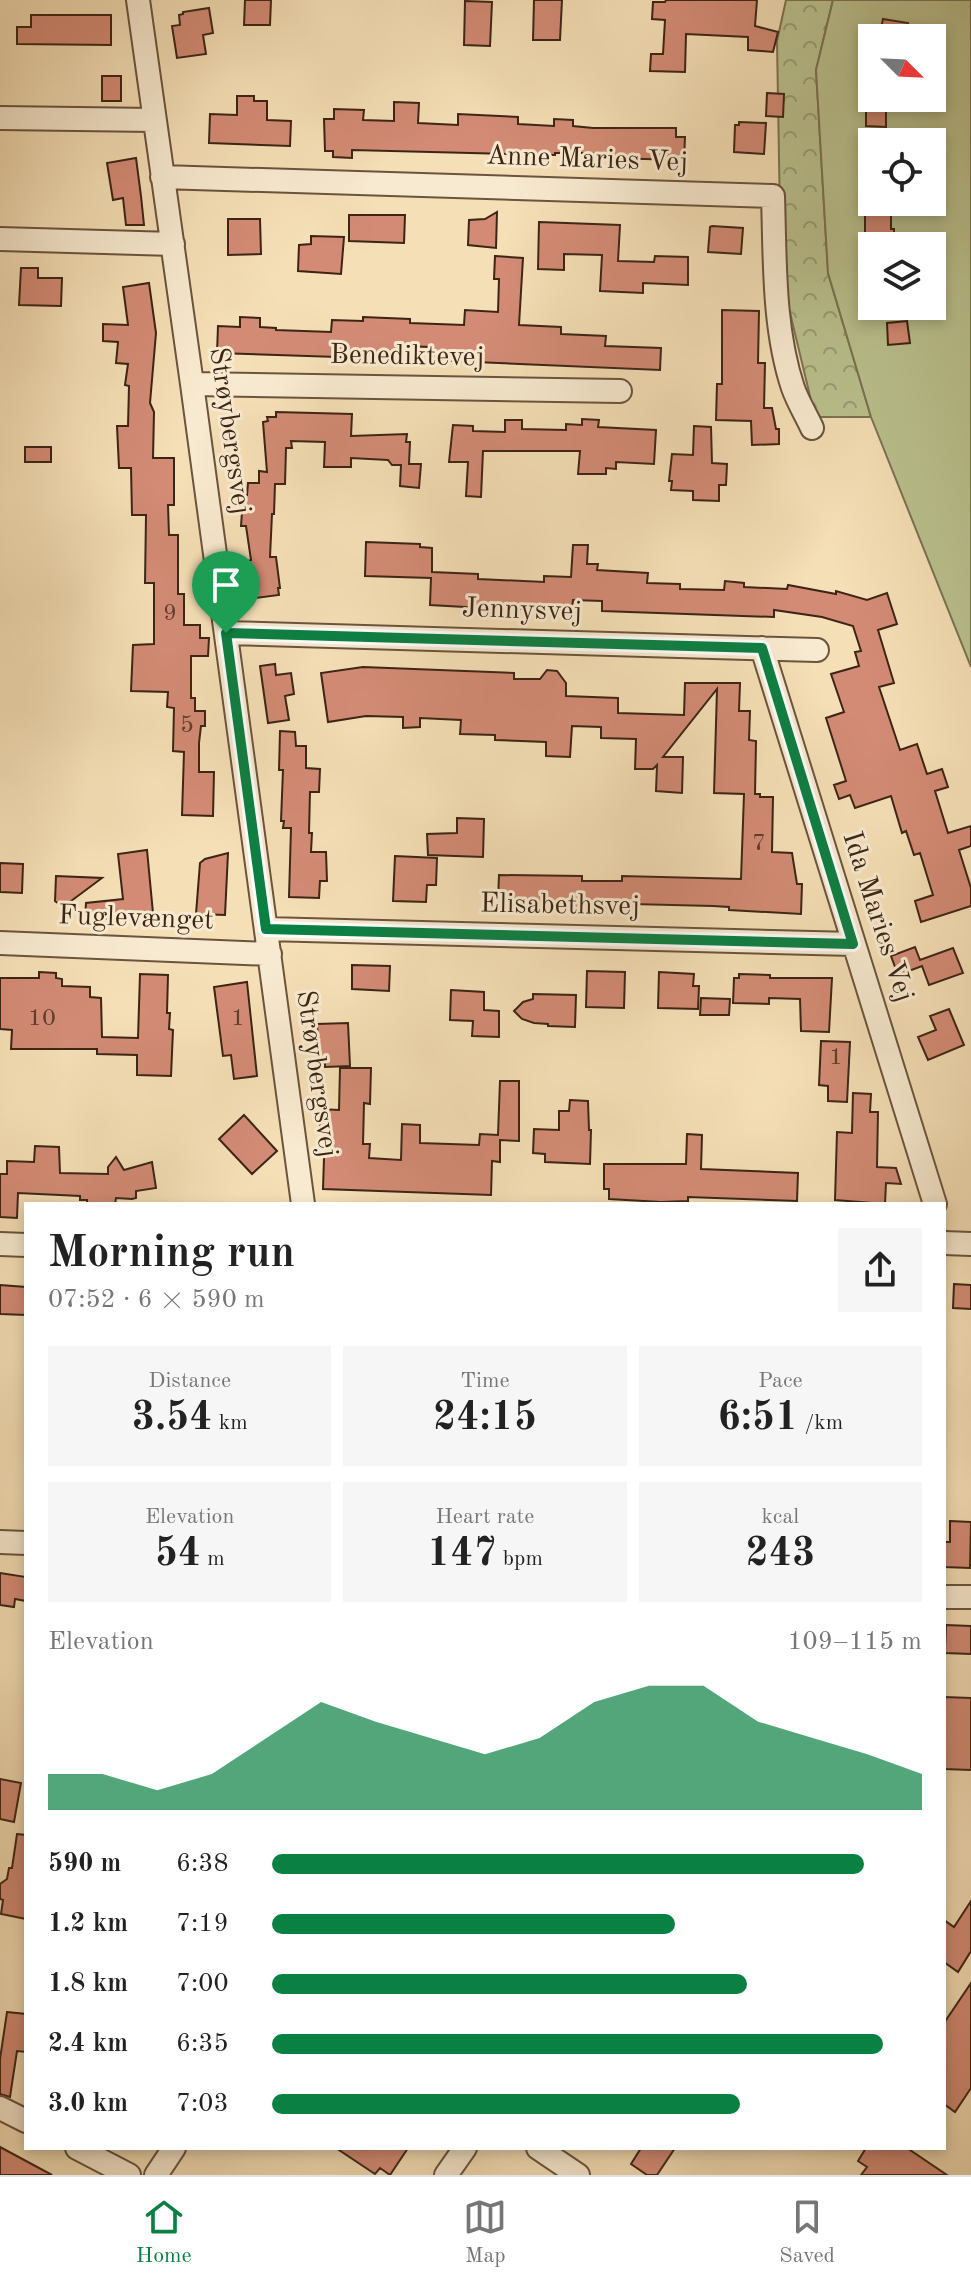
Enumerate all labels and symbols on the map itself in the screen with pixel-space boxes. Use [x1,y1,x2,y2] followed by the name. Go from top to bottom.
[858,24,946,112] north arrow
[485,142,689,178] street label: Anne Maries Vej
[329,342,485,372] street label: Benediktevej
[203,346,255,516] street label: Strøybergsvej
[192,551,260,633] pin
[461,595,583,627] street label: Jennysvej
[163,602,177,626] house number: 9
[180,714,194,738] house number: 5
[836,828,918,1006] street label: Ida Maries Vej
[752,832,766,856] house number: 7
[480,891,640,921] street label: Elisabethsvej
[58,902,214,936] street label: Fuglevænget
[290,989,342,1159] street label: Strøybergsvej
[28,1007,56,1031] house number: 10
[231,1007,245,1031] house number: 1
[829,1046,843,1070] house number: 1

